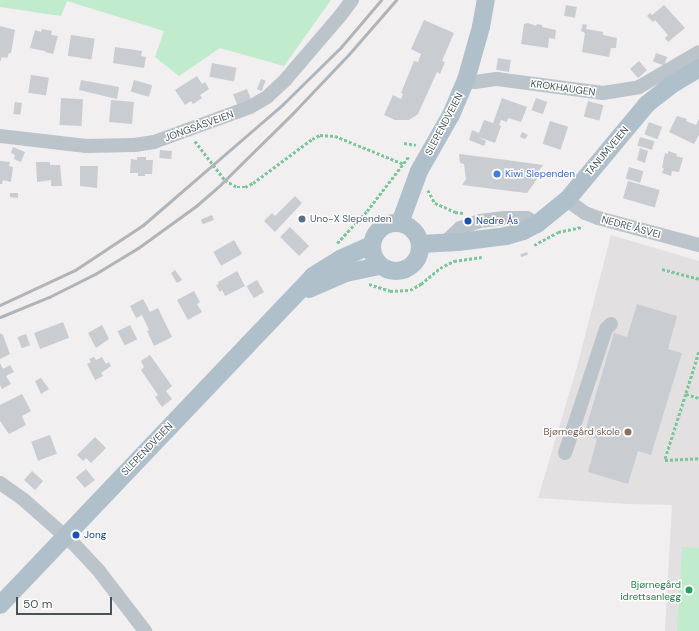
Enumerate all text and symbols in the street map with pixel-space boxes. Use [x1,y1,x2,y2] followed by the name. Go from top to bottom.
[530,78,596,98] street label: KROKHAUGEN
[423,91,465,157] street label: SLEPENDVEIEN
[163,108,235,144] street label: JONGSÅSVEIEN
[583,124,631,178] street label: TANUMVEIEN
[505,168,575,180] place label: Kiwi Slependen
[492,169,502,179] marker: Kiwi Slependen
[310,213,391,225] place label: Uno-X Slependen
[600,213,662,241] street label: NEDRE ÅSVEI
[297,214,307,224] marker: Uno-X Slependen
[476,215,518,227] place label: Nedre Ås
[463,216,473,226] marker: Nedre Ås
[119,420,175,478] street label: SLEPENDVEIEN
[543,426,620,438] place label: Bjørnegård skole
[623,427,633,437] marker: Bjørnegård skole
[84,529,106,541] place label: Jong
[71,530,81,540] marker: Jong
[620,578,681,602] place label: Bjørnegård idrettsanlegg
[684,585,694,595] marker: Bjørnegård idrettsanlegg
[18,589,114,615] scale bar
[23,596,52,612] text: 50 m

